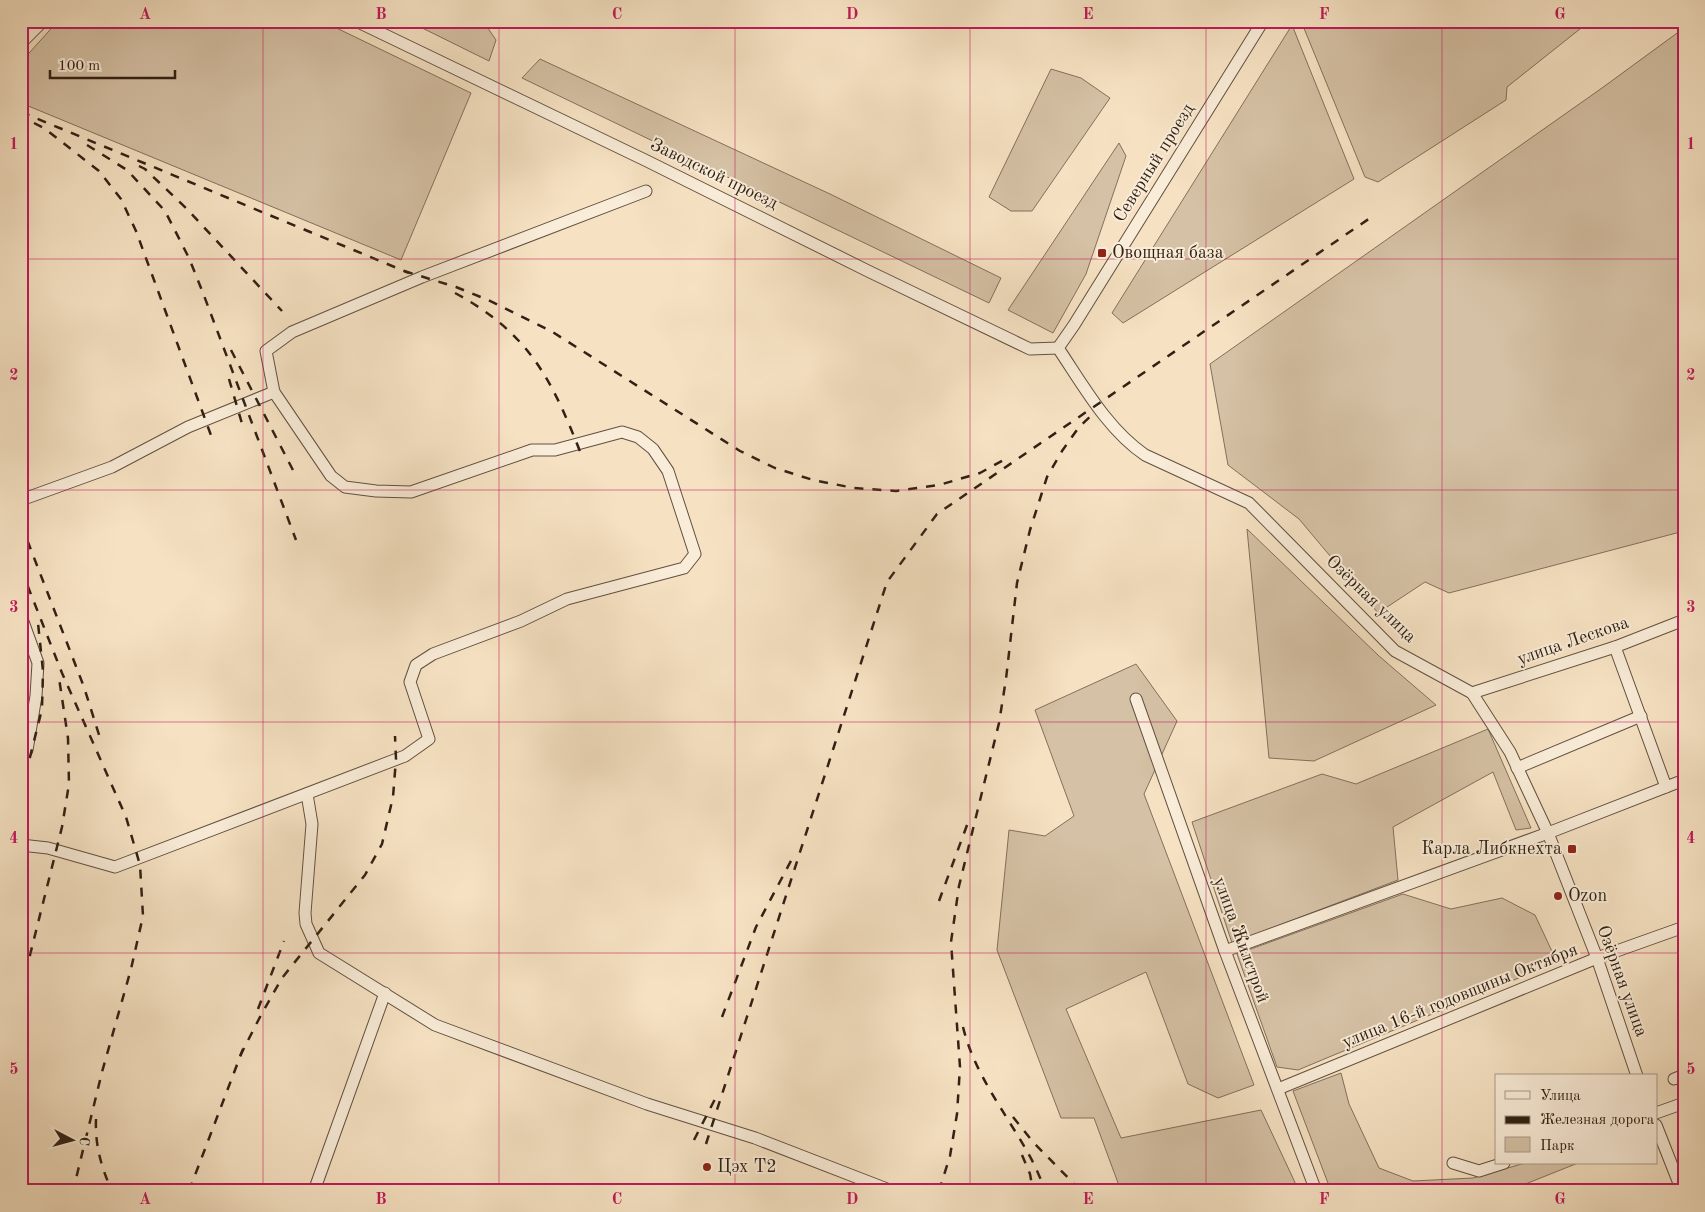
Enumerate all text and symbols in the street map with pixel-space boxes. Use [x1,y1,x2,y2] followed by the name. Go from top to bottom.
[139,7,151,23] text: A
[375,7,387,23] text: B
[612,7,622,23] text: C
[846,7,858,23] text: D
[1082,7,1094,23] text: E
[1319,7,1330,23] text: F
[1554,7,1566,23] text: G
[50,48,175,80] scale bar
[58,59,100,74] text: 100 m
[1110,100,1198,225] street label: Северный проезд
[647,135,781,213] street label: Заводской проезд
[9,137,19,153] text: 1
[1686,137,1696,153] text: 1
[1112,244,1224,262] place label: Овощная база
[1096,247,1108,259] marker: Овощная база
[9,368,19,384] text: 2
[1686,368,1696,384] text: 2
[1323,552,1419,646] street label: Озёрная улица
[9,600,19,616] text: 3
[1686,600,1696,616] text: 3
[1515,613,1631,669] street label: улица Лескова
[9,831,19,847] text: 4
[1686,831,1696,847] text: 4
[1421,840,1562,858] place label: Карла Либкнехта
[1566,843,1578,855] marker: Карла Либкнехта
[1210,875,1272,1005] street label: улица Жилстрой
[1568,887,1607,905] place label: Ozon
[1552,890,1564,902] marker: Ozon
[1593,923,1651,1039] street label: Озёрная улица
[1340,940,1580,1052] street label: улица 16-й годовщины Октября
[9,1062,19,1078] text: 5
[1686,1062,1696,1078] text: 5
[1495,1074,1658,1164] legend
[1540,1089,1581,1104] text: Улица
[1540,1113,1655,1128] text: Железная дорога
[48,1114,98,1164] north arrow
[76,1136,91,1147] text: С
[1540,1139,1575,1154] text: Парк
[717,1158,777,1176] place label: Цэх Т2
[701,1161,713,1173] marker: Цэх Т2
[139,1192,151,1208] text: A
[375,1192,387,1208] text: B
[612,1192,622,1208] text: C
[846,1192,858,1208] text: D
[1082,1192,1094,1208] text: E
[1319,1192,1330,1208] text: F
[1554,1192,1566,1208] text: G

